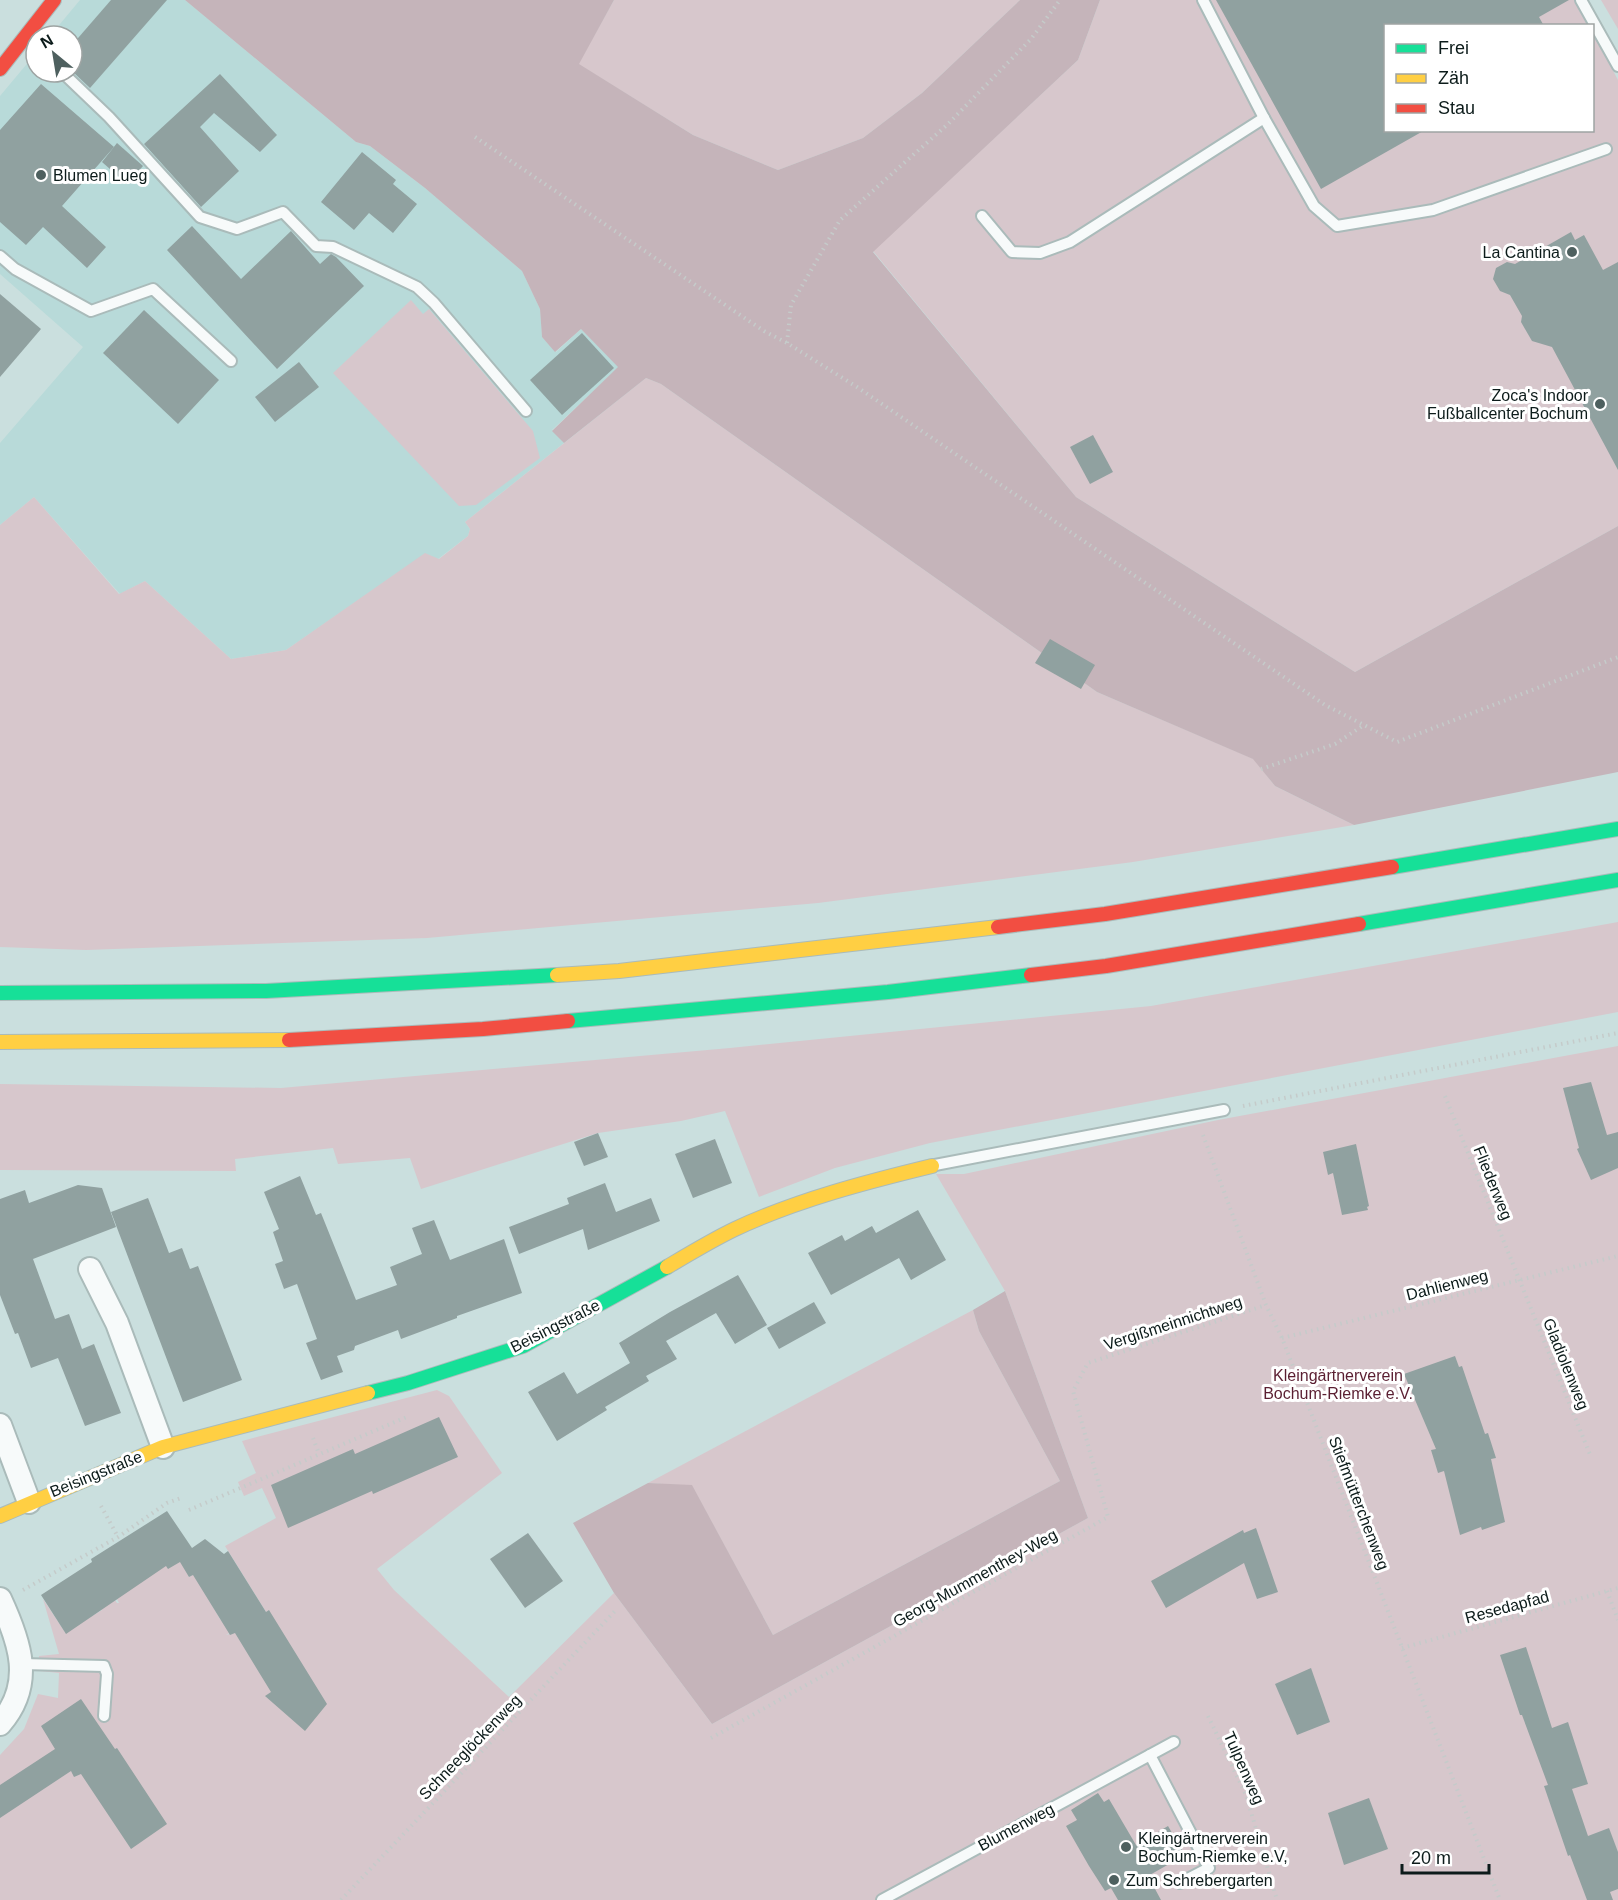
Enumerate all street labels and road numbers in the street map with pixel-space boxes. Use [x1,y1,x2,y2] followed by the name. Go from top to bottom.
[1470,1144,1516,1222] street label: Fliederweg
[1404,1267,1490,1303] street label: Dahlienweg
[1102,1293,1244,1353] street label: Vergißmeinnichtweg
[508,1296,603,1356] street label: Beisingstraße
[1540,1316,1592,1412] street label: Gladiolenweg
[1326,1434,1392,1572] street label: Stiefmütterchenweg
[47,1448,145,1500] street label: Beisingstraße
[890,1526,1060,1630] street label: Georg-Mummenthey-Weg
[1463,1588,1551,1626] street label: Resedapfad
[416,1691,524,1803] street label: Schneeglöckenweg
[1220,1729,1268,1807] street label: Tulpenweg
[975,1800,1057,1854] street label: Blumenweg

